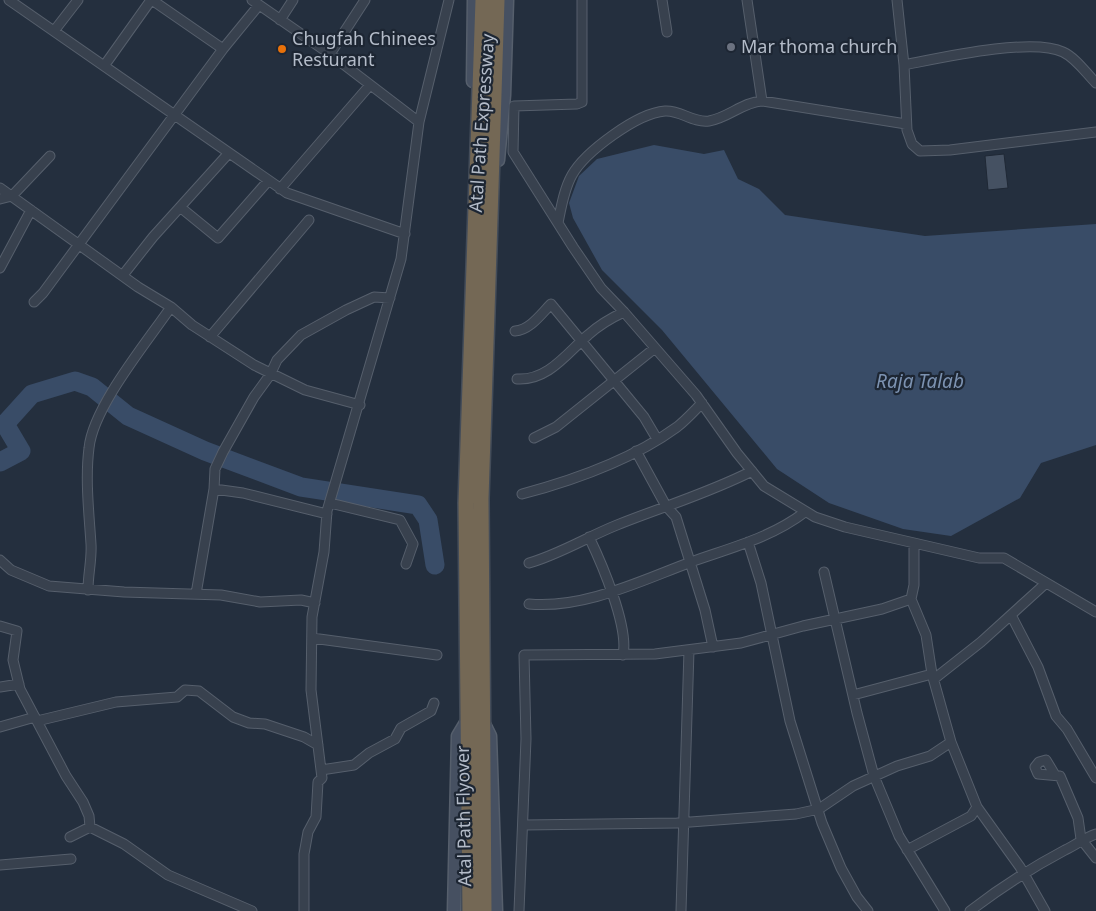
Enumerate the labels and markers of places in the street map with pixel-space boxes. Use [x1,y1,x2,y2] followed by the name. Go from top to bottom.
[292,26,436,71] place label: Chugfah Chinees Resturant
[741,34,897,58] place label: Mar thoma church
[725,41,737,53] marker: Mar thoma church
[276,43,288,55] marker: Chugfah Chinees Resturant

